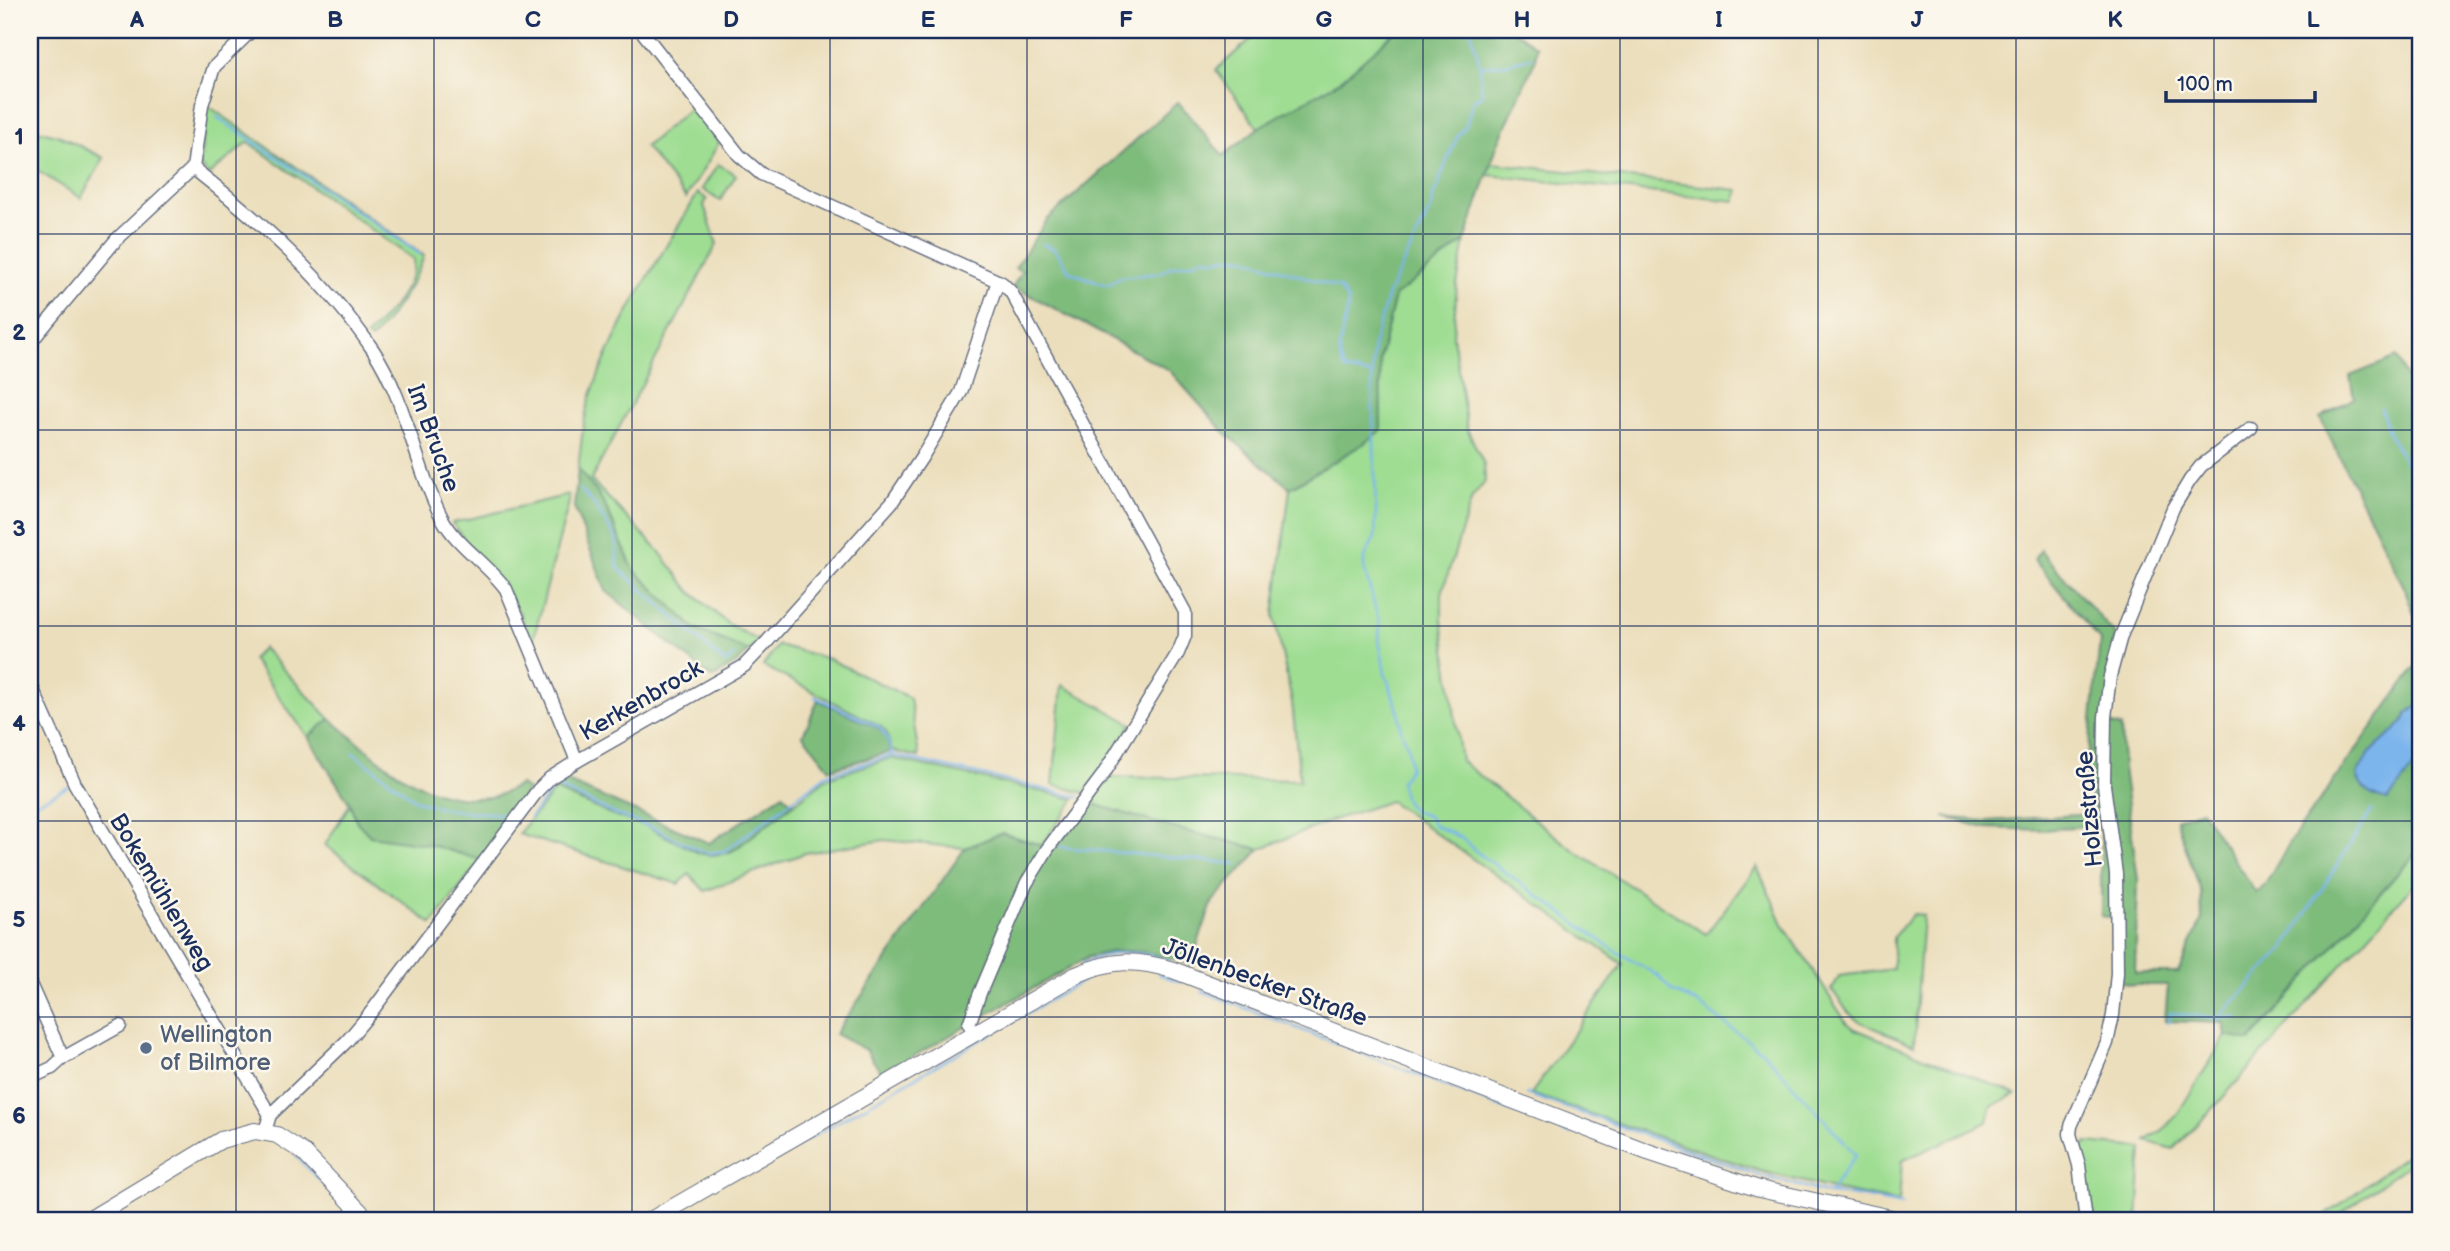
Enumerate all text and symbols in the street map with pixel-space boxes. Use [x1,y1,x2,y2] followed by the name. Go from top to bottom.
[129,6,145,34] text: A
[327,6,343,34] text: B
[525,6,541,34] text: C
[723,6,739,34] text: D
[921,6,936,34] text: E
[1119,6,1133,34] text: F
[1316,6,1333,34] text: G
[1513,6,1531,34] text: H
[1715,6,1723,34] text: I
[1911,6,1924,34] text: J
[2107,6,2123,34] text: K
[2306,6,2320,34] text: L
[2166,60,2315,104] scale bar
[2177,72,2233,97] text: 100 m
[14,123,24,151] text: 1
[12,319,26,347] text: 2
[401,380,466,496] street label: Im Bruche
[12,515,26,543] text: 3
[575,653,708,747] street label: Kerkenbrock
[12,710,26,738] text: 4
[2070,750,2109,868] street label: Holzstraße
[103,808,220,976] street label: Bokemühlenweg
[12,906,26,934] text: 5
[1158,932,1371,1033] street label: Jöllenbecker Straße
[160,1020,272,1077] place label: Wellington of Bilmore
[138,1040,154,1056] marker: Wellington of Bilmore
[12,1102,26,1130] text: 6

